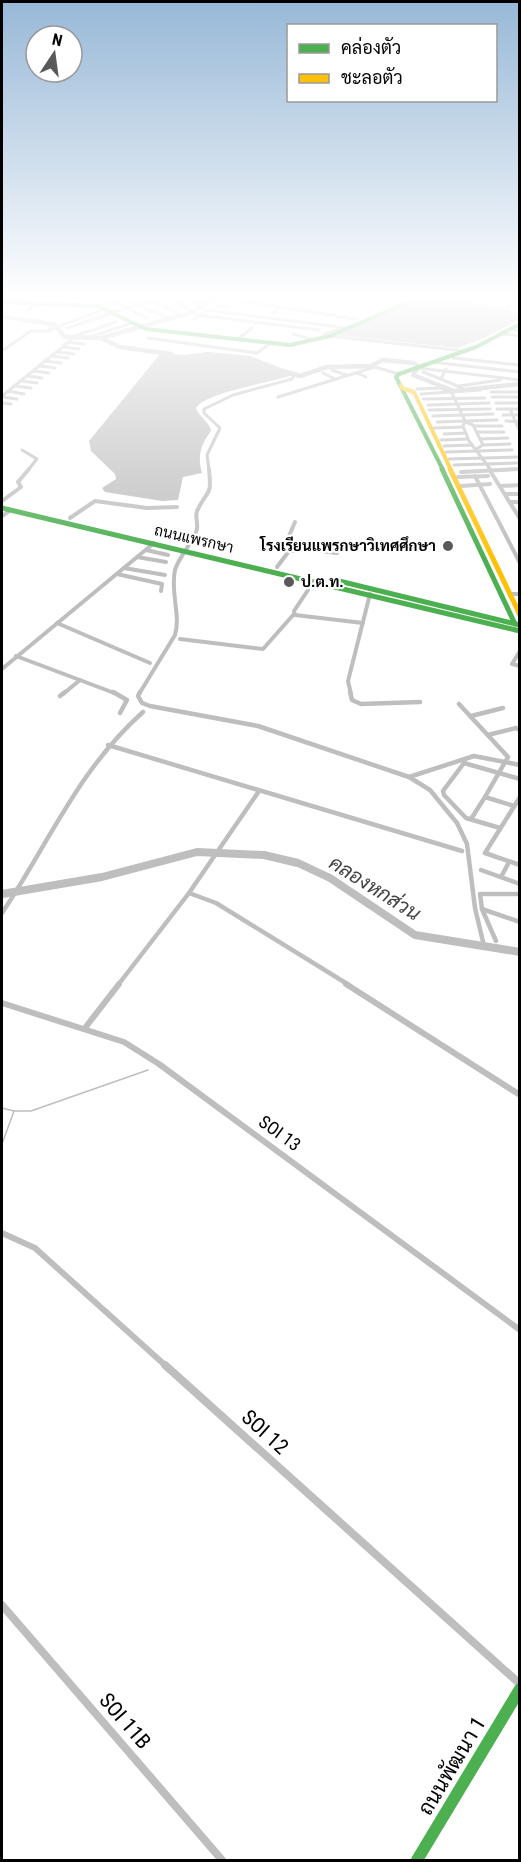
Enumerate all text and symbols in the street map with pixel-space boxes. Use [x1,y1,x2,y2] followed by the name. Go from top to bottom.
[24,24,84,84] north arrow
[287,24,497,102] legend
[50,30,64,50] text: N
[341,36,401,58] text: คล่องตัว
[341,67,403,88] text: ชะลอตัว
[153,521,235,557] street label: ถนนแพรกษา
[259,535,436,555] place label: โรงเรียนแพรกษาวิเทศศึกษา
[441,539,455,553] marker: โรงเรียนแพรกษาวิเทศศึกษา
[301,573,344,591] place label: ป.ต.ท.
[282,575,296,589] marker: ป.ต.ท.
[325,850,425,926] water label: คลองหกส่วน
[255,1111,305,1155] street label: SOI 13
[237,1405,293,1459] street label: SOI 12
[94,1688,156,1754] street label: SOI 11B
[413,1713,491,1819] street label: ถนนพัฒนา 1

